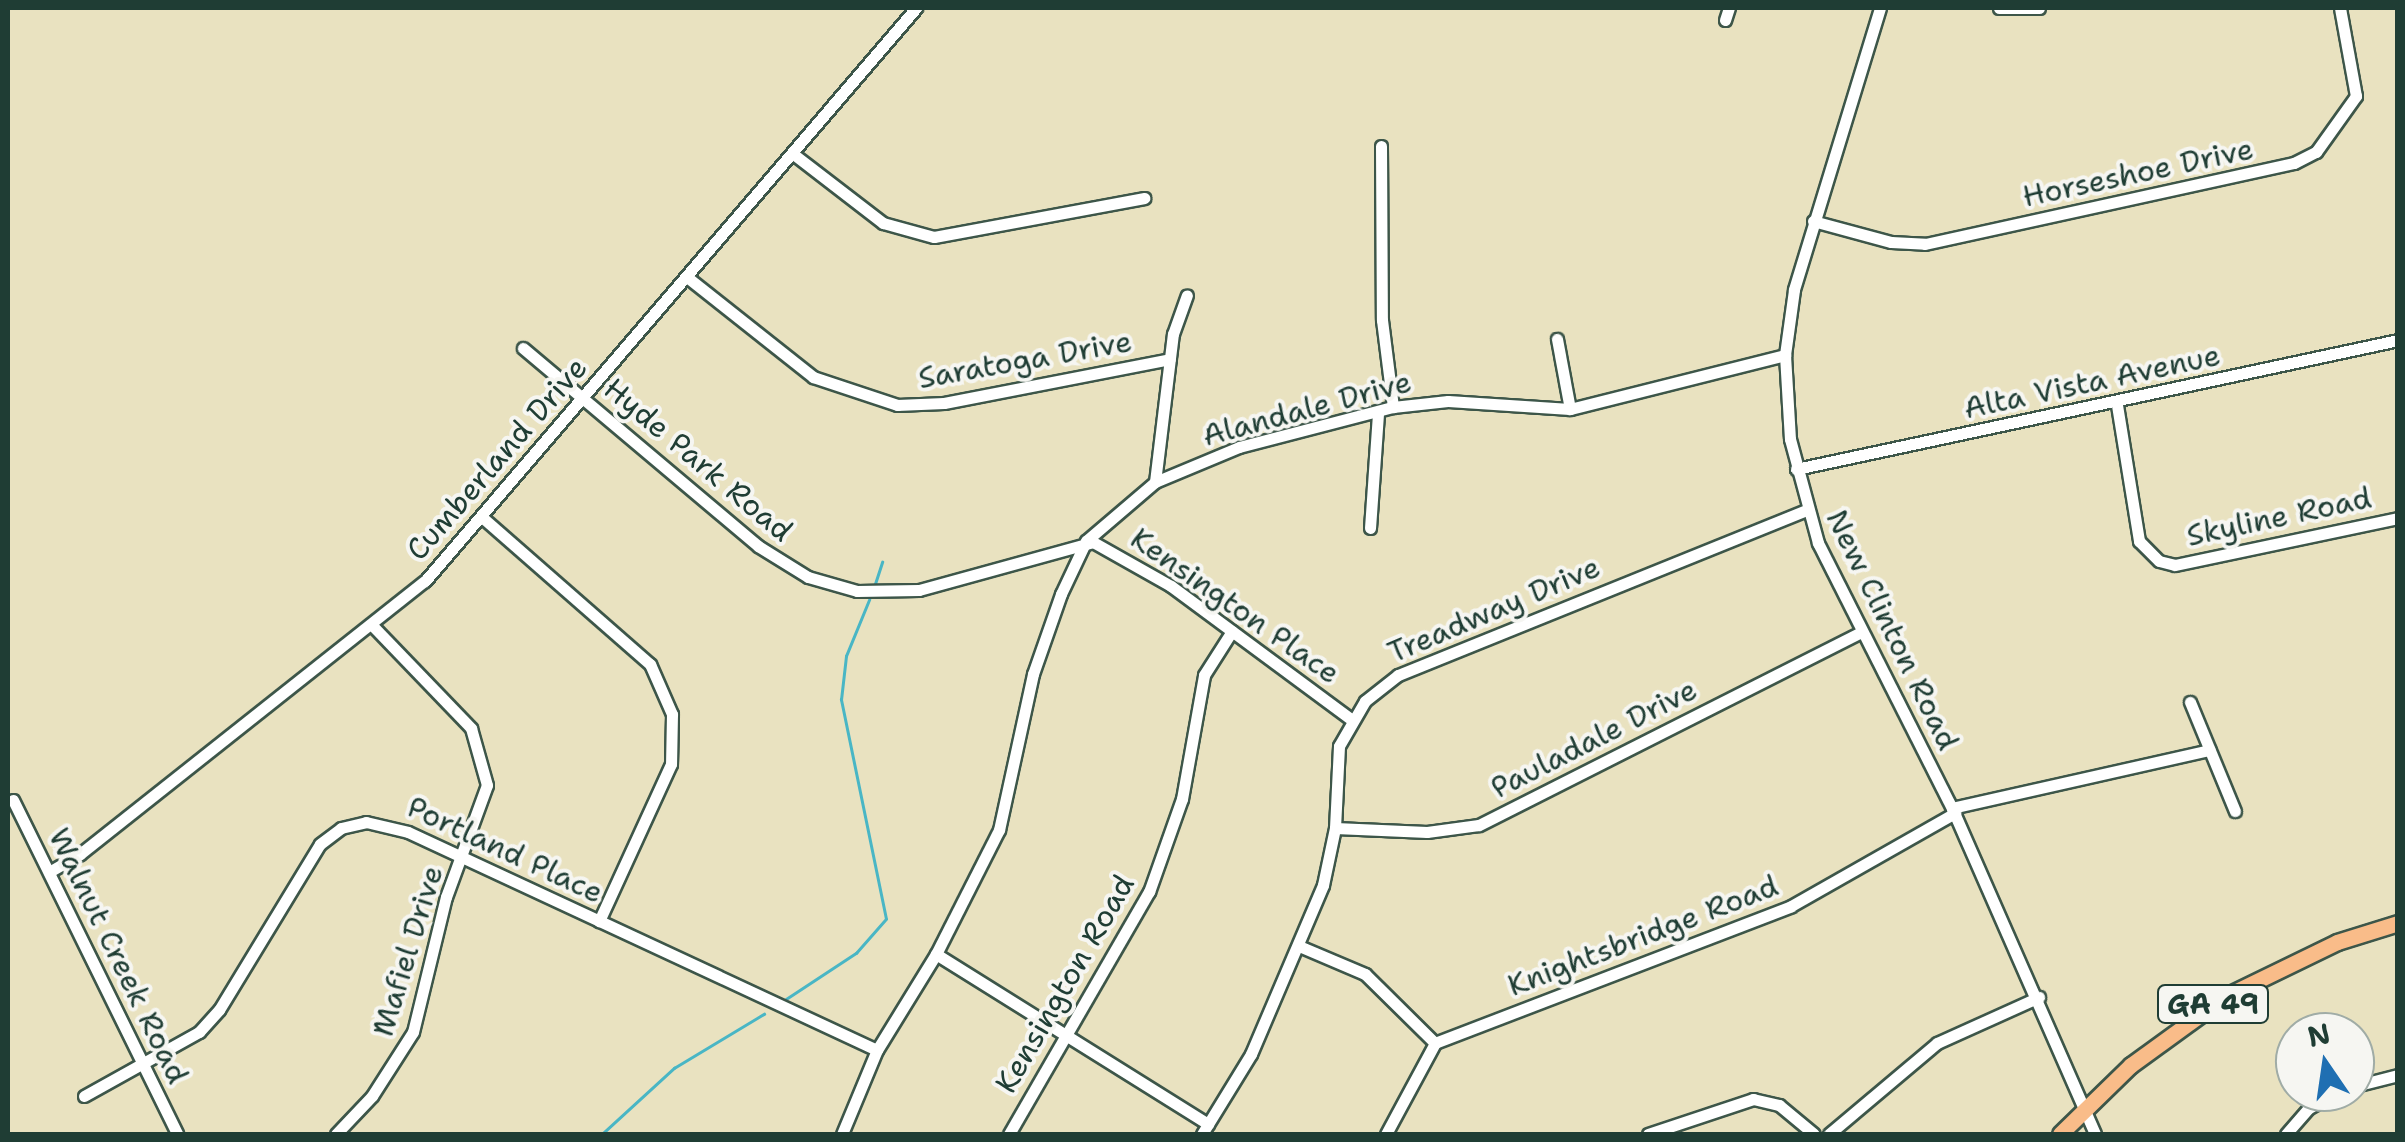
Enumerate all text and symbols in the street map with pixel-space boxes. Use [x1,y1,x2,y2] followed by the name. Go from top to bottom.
[2019,131,2257,215] street label: Horseshoe Drive
[915,324,1135,396] street label: Saratoga Drive
[1961,337,2223,427] street label: Alta Vista Avenue
[399,350,595,568] street label: Cumberland Drive
[1199,364,1415,454] street label: Alandale Drive
[596,371,800,549] street label: Hyde Park Road
[2183,480,2375,554] street label: Skyline Road
[1818,504,1966,756] street label: New Clinton Road
[1124,520,1346,692] street label: Kensington Place
[1382,549,1606,671] street label: Treadway Drive
[1485,672,1703,806] street label: Pauladale Drive
[401,789,609,911] street label: Portland Place
[41,822,195,1090] street label: Walnut Creek Road
[365,861,451,1041] street label: Mafiel Drive
[1503,868,1783,1004] street label: Knightsbridge Road
[988,869,1142,1099] street label: Kensington Road
[2156,981,2270,1027] road number: GA 49
[2275,1012,2375,1112] north arrow
[2304,1014,2334,1056] text: N

